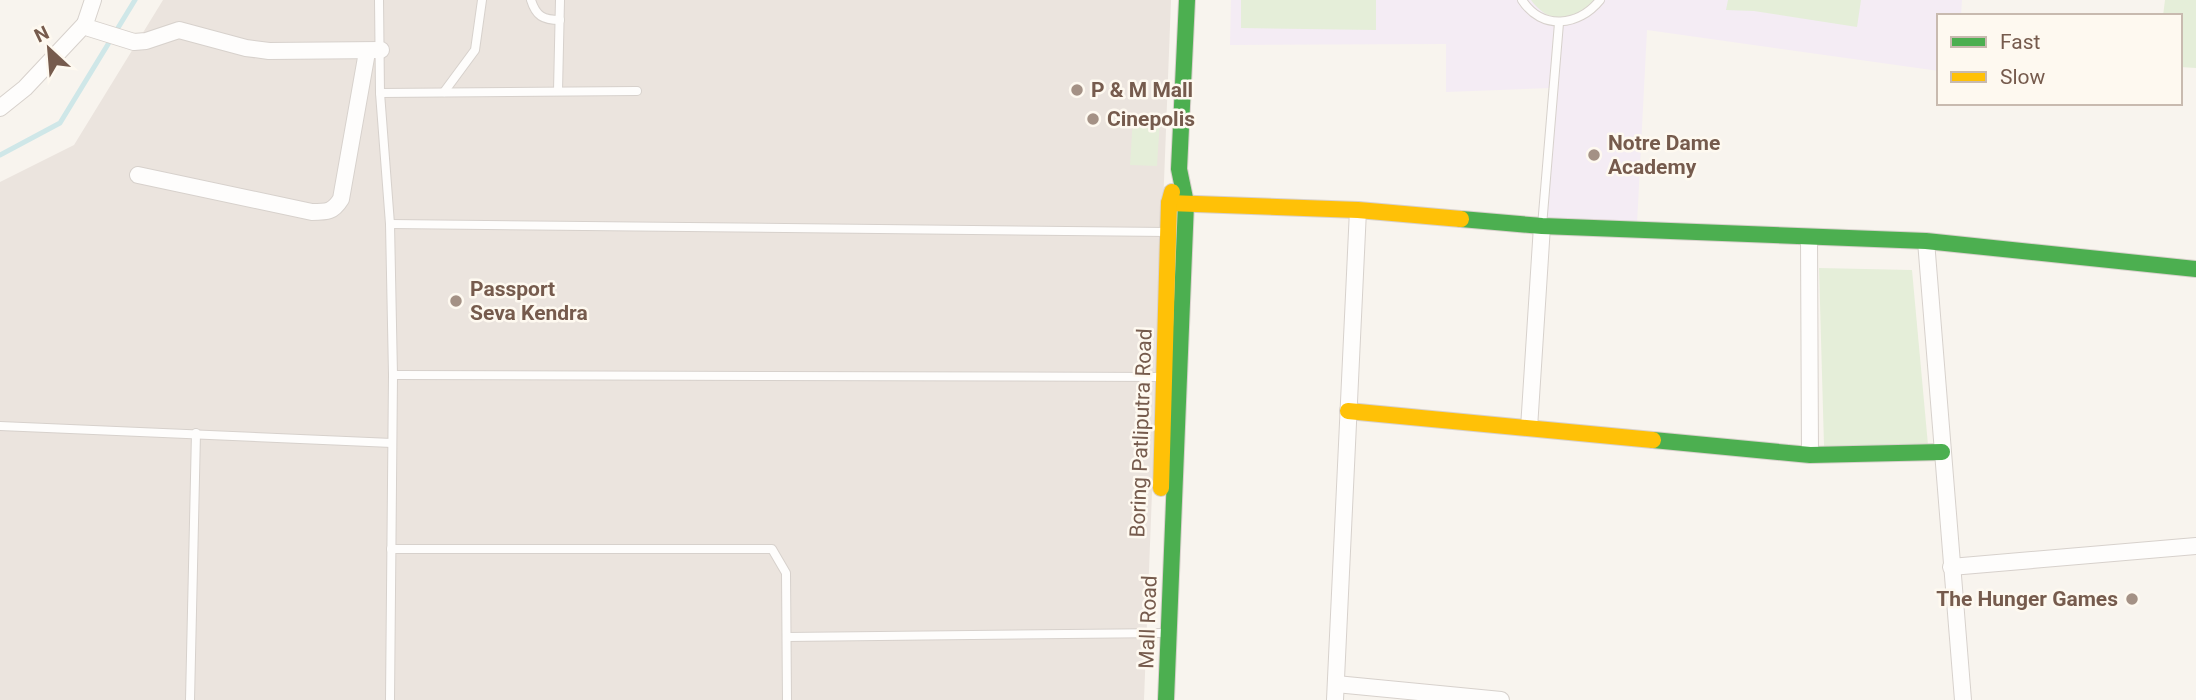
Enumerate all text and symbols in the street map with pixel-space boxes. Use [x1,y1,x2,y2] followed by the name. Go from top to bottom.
[14,14,84,84] north arrow
[1937,14,2182,105] legend
[31,21,53,47] text: N
[2000,30,2041,54] text: Fast
[2000,65,2046,89] text: Slow
[1091,78,1193,102] place label: P & M Mall
[1069,82,1085,98] marker: P & M Mall
[1107,107,1195,131] place label: Cinepolis
[1085,111,1101,127] marker: Cinepolis
[1608,131,1720,179] place label: Notre Dame Academy
[1586,147,1602,163] marker: Notre Dame Academy
[470,277,588,325] place label: Passport Seva Kendra
[448,293,464,309] marker: Passport Seva Kendra
[1125,328,1157,538] street label: Boring Patliputra Road
[1134,575,1162,669] street label: Mall Road
[1936,587,2118,611] place label: The Hunger Games
[2124,591,2140,607] marker: The Hunger Games

